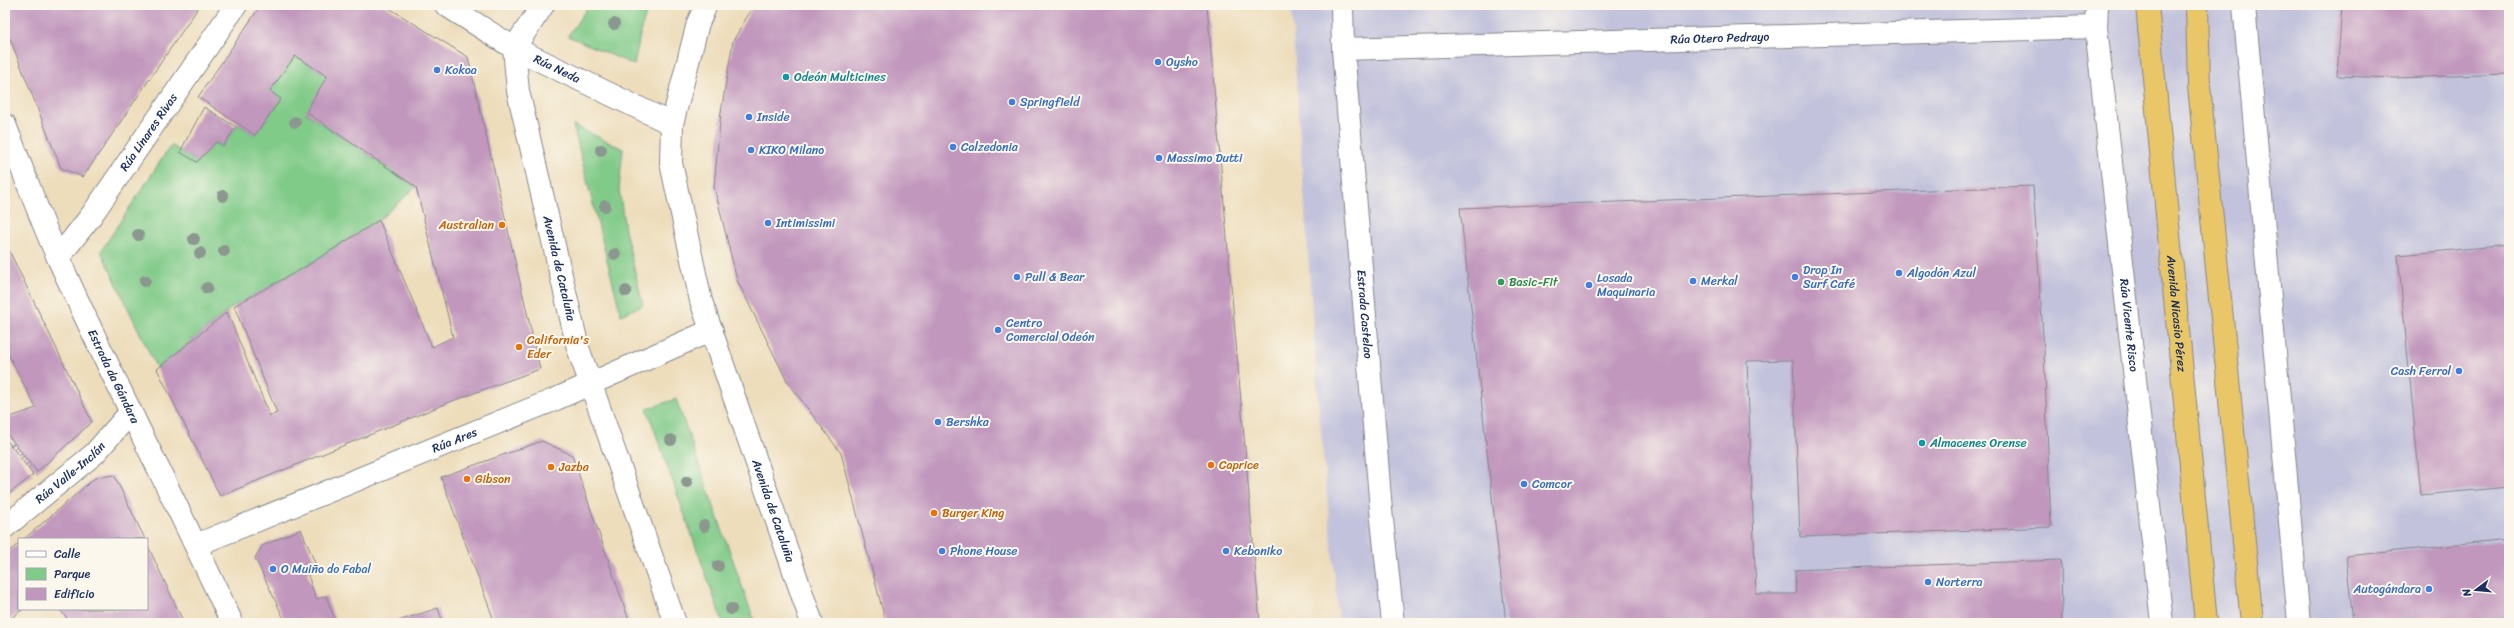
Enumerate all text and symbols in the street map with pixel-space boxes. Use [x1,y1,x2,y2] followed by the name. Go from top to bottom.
[1670,26,1770,50] street label: Rúa Otero Pedrayo
[530,48,584,89] street label: Rúa Neda
[1166,51,1198,73] place label: Oysho
[1153,57,1163,67] marker: Oysho
[445,59,477,81] place label: Kokoa
[432,65,442,75] marker: Kokoa
[794,66,886,88] place label: Odeón Multicines
[781,72,791,82] marker: Odeón Multicines
[114,88,184,176] street label: Rúa Linares Rivas
[1020,91,1080,113] place label: Springfield
[1007,97,1017,107] marker: Springfield
[756,106,790,128] place label: Inside
[744,112,754,122] marker: Inside
[961,136,1019,158] place label: Calzedonia
[759,139,824,161] place label: KIKO Milano
[948,142,958,152] marker: Calzedonia
[746,145,756,155] marker: KIKO Milano
[1167,147,1243,169] place label: Massimo Dutti
[1154,153,1164,163] marker: Massimo Dutti
[536,212,583,324] street label: Avenida de Cataluña
[775,212,836,234] place label: Intimissimi
[438,214,495,236] place label: Australian
[763,218,773,228] marker: Intimissimi
[497,220,507,230] marker: Australian
[2160,253,2193,373] street label: Avenida Nicasio Pérez
[1803,259,1855,295] place label: Drop In Surf Café
[1906,262,1976,284] place label: Algodón Azul
[1025,266,1085,288] place label: Pull & Bear
[1597,267,1655,303] place label: Losada Maquinaria
[1894,268,1904,278] marker: Algodón Azul
[1350,269,1379,360] street label: Estrada Castelao
[1701,270,1738,292] place label: Merkal
[1509,271,1559,293] place label: Basic-Fit
[1012,272,1022,282] marker: Pull & Bear
[1790,272,1800,282] marker: Drop In Surf Café
[1688,276,1698,286] marker: Merkal
[1496,277,1506,287] marker: Basic-Fit
[2113,277,2145,373] street label: Rúa Vicente Risco
[1584,280,1594,290] marker: Losada Maquinaria
[1006,312,1095,348] place label: Centro Comercial Odeón
[81,325,146,428] street label: Estrada da Gándara
[993,325,1003,335] marker: Centro Comercial Odeón
[527,329,590,365] place label: California's Eder
[514,342,524,352] marker: California's Eder
[2391,360,2452,382] place label: Cash Ferrol
[2454,366,2464,376] marker: Cash Ferrol
[946,411,990,433] place label: Bershka
[933,417,943,427] marker: Bershka
[428,421,481,459] street label: Rúa Ares
[1929,432,2027,454] place label: Almacenes Orense
[30,436,112,509] street label: Rúa Valle-Inclán
[1917,438,1927,448] marker: Almacenes Orense
[1219,454,1259,476] place label: Caprice
[745,455,802,566] street label: Avenida de Cataluña
[558,456,590,478] place label: Jazba
[1206,460,1216,470] marker: Caprice
[546,462,556,472] marker: Jazba
[475,468,511,490] place label: Gibson
[1532,473,1573,495] place label: Comcor
[462,474,472,484] marker: Gibson
[1519,479,1529,489] marker: Comcor
[942,502,1004,524] place label: Burger King
[929,508,939,518] marker: Burger King
[18,538,148,610] legend
[950,540,1017,562] place label: Phone House
[1234,540,1282,562] place label: Keboniko
[54,543,81,565] text: Calle
[937,546,947,556] marker: Phone House
[1221,546,1231,556] marker: Keboniko
[281,558,371,580] place label: O Muiño do Fabal
[54,563,91,585] text: Parque
[268,564,278,574] marker: O Muiño do Fabal
[2456,570,2496,610] north arrow
[1936,571,1983,593] place label: Norterra
[1923,577,1933,587] marker: Norterra
[2352,578,2421,600] place label: Autogándara
[54,583,94,605] text: Edificio
[2424,584,2434,594] marker: Autogándara
[2457,586,2477,600] text: N

